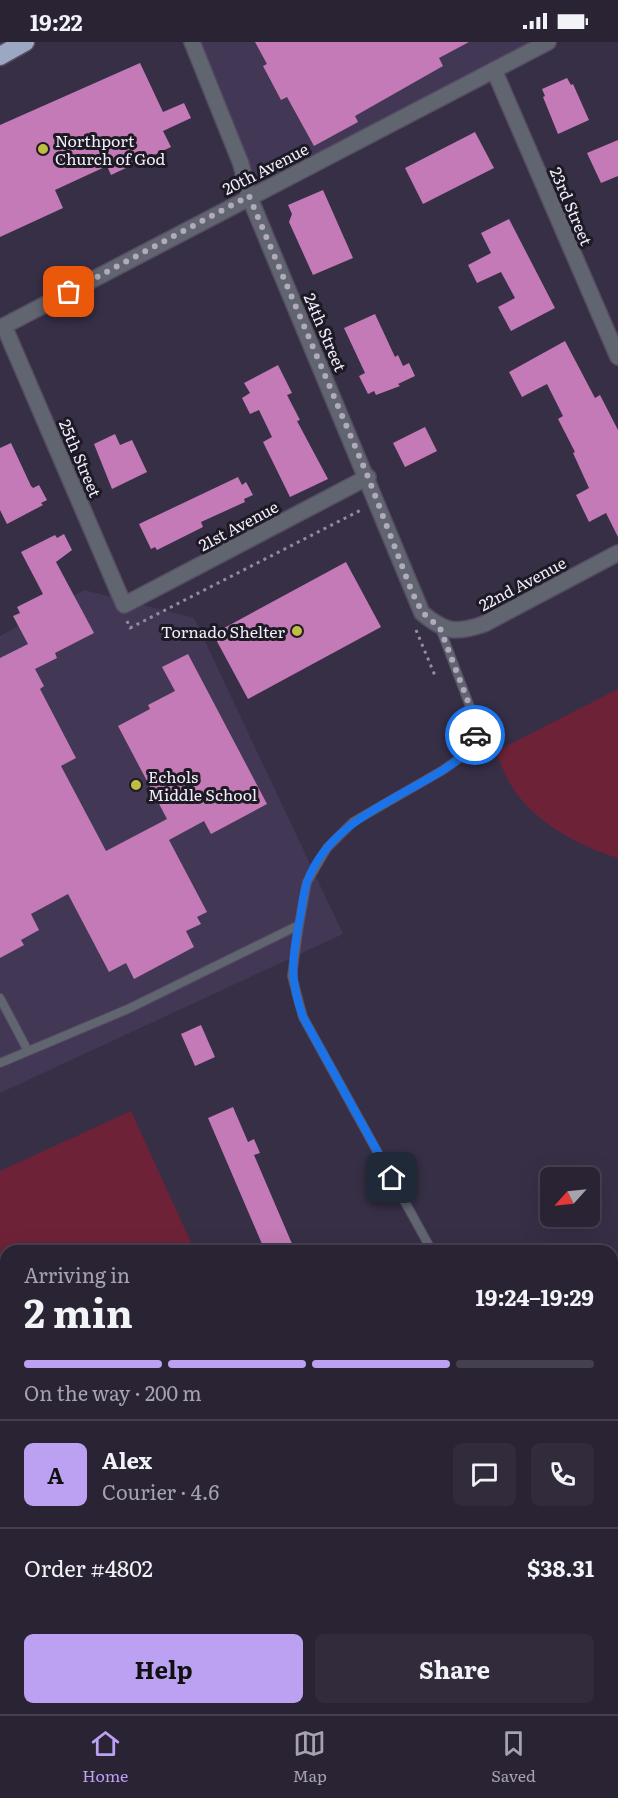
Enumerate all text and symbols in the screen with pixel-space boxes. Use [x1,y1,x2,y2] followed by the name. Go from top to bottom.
[30,5,83,38] text: 19:22
[55,128,166,170] place label: Northport Church of God
[218,136,312,200] street label: 20th Avenue
[36,142,50,156] marker: Northport Church of God
[545,163,599,249] street label: 23rd Street
[43,266,94,317] pin
[52,275,85,308] icon: bag
[299,289,353,375] street label: 24th Street
[54,415,108,501] street label: 25th Street
[194,494,282,556] street label: 21st Avenue
[474,550,570,616] street label: 22nd Avenue
[161,619,285,643] place label: Tornado Shelter
[290,624,304,638] marker: Tornado Shelter
[445,705,505,765] courier
[459,719,492,752] icon: car
[148,764,257,806] place label: Echols Middle School
[129,778,143,792] marker: Echols Middle School
[366,1152,417,1203] pin
[375,1161,408,1194] icon: home
[540,1167,600,1227] north arrow
[540,1167,600,1227] map controls
[24,1259,130,1289] text: Arriving in
[476,1280,594,1313] text: 19:24–19:29
[24,1282,133,1340] text: 2 min
[24,1377,202,1407] text: On the way · 200 m
[102,1443,152,1476] text: Alex
[453,1443,516,1506] button: chat
[531,1443,594,1506] button: phone
[47,1458,64,1491] text: A
[102,1476,219,1506] text: Courier · 4.6
[24,1551,153,1584] text: Order #4802
[527,1551,594,1584] text: $38.31
[24,1634,303,1703] button: Help
[315,1634,594,1703] button: Share
[82,1727,128,1787] tab: Home
[293,1727,327,1787] tab: Map
[491,1727,536,1787] tab: Saved

